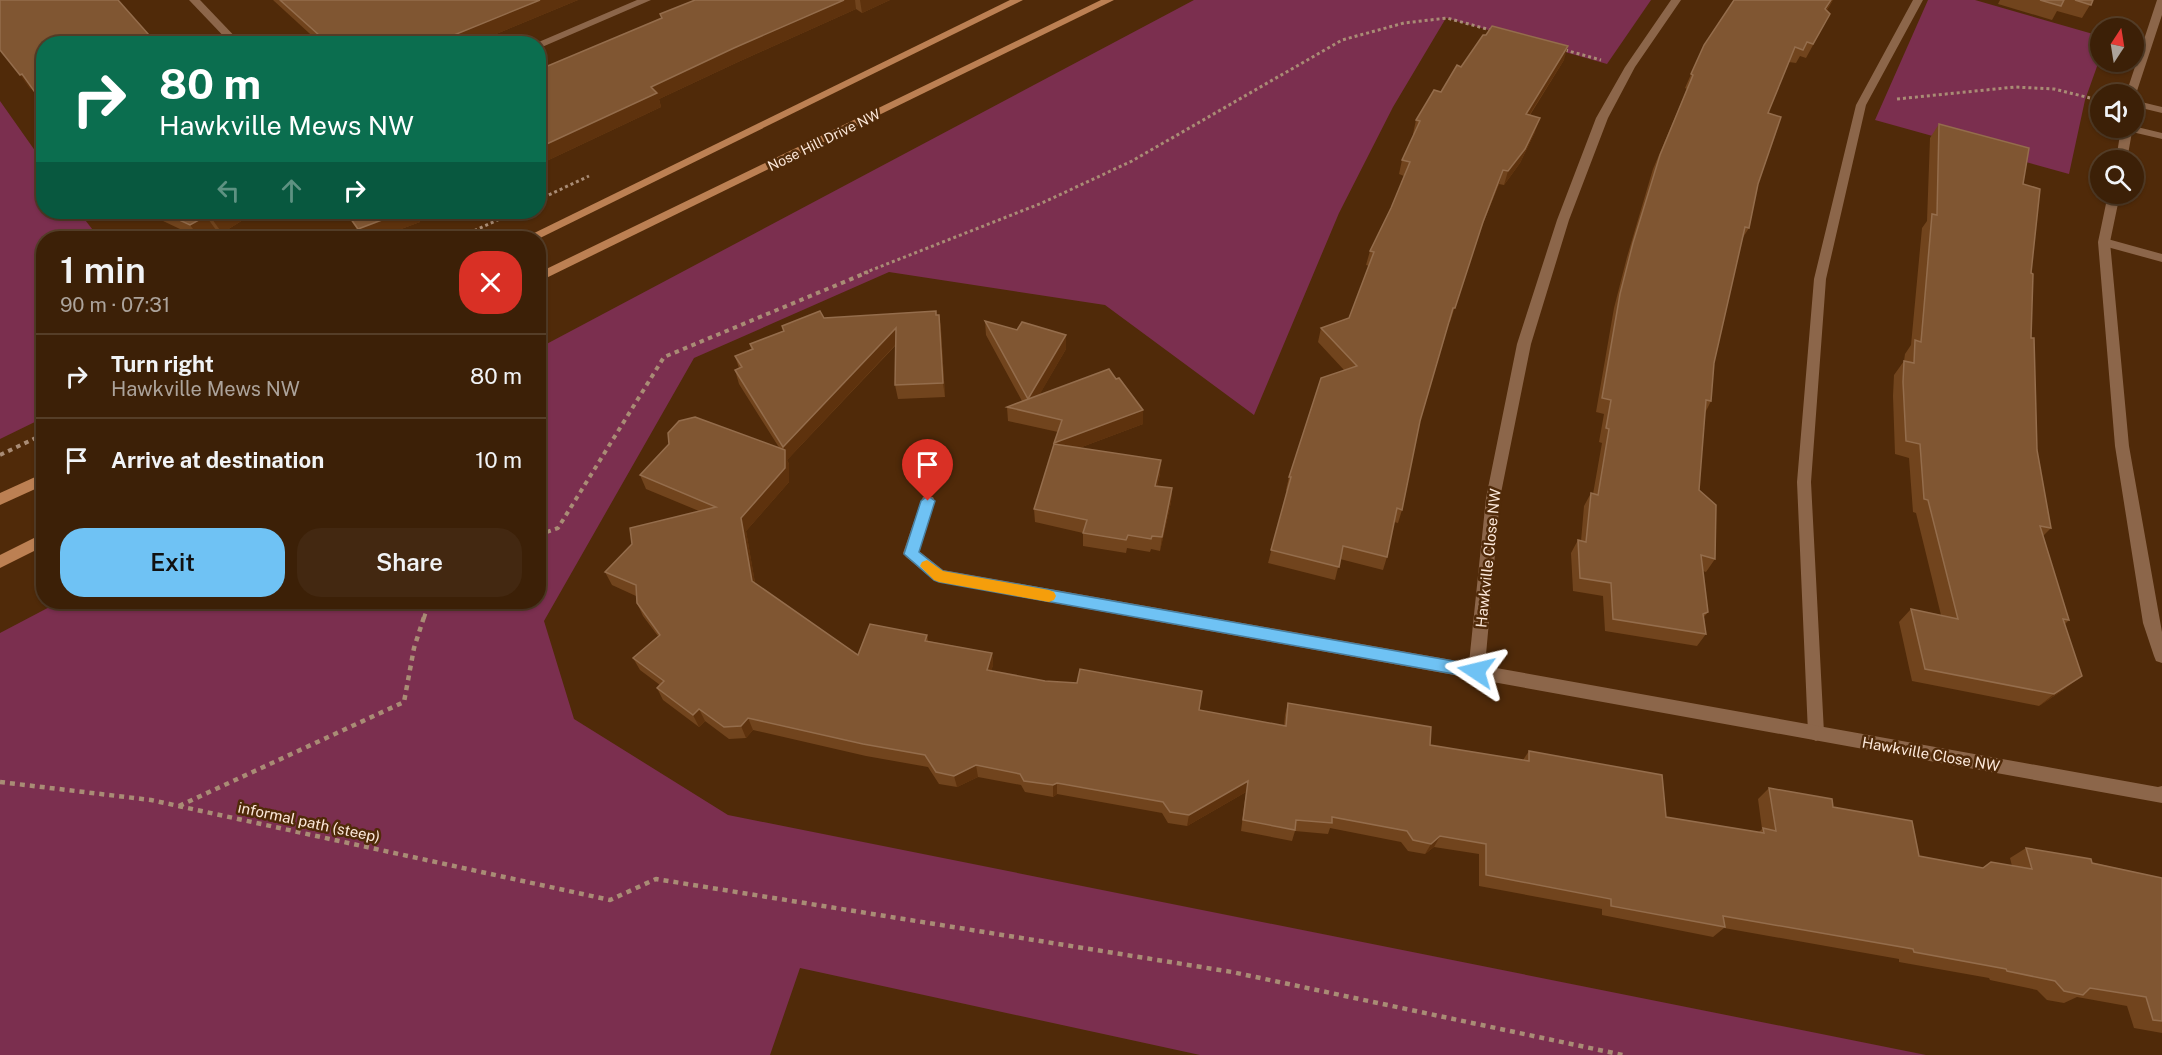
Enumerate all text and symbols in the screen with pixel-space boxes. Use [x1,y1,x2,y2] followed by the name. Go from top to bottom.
[2090,18,2144,72] north arrow
[2090,18,2144,204] map controls
[159,59,261,108] text: 80 m
[60,60,138,138] icon: right
[2090,84,2144,138] button: sound
[765,105,884,174] street label: Nose Hill Drive NW
[159,109,414,141] text: Hawkville Mews NW
[2090,150,2144,204] button: search
[212,174,245,207] icon: left
[275,174,308,207] icon: ahead
[338,174,371,207] icon: right
[60,249,146,291] text: 1 min
[459,251,522,314] button: close
[60,293,170,317] text: 90 m · 07:31
[111,351,214,377] text: Turn right
[60,360,93,393] icon: right
[470,363,522,389] text: 80 m
[111,377,300,401] text: Hawkville Mews NW
[902,439,953,501] pin
[60,444,93,477] icon: arrive
[111,447,324,473] text: Arrive at destination
[475,447,522,473] text: 10 m
[911,448,944,481] icon: arrive
[1472,488,1504,628] street label: Hawkville Close NW
[60,528,285,597] button: Exit
[297,528,522,597] button: Share
[1444,639,1508,703] position arrow
[1861,733,2001,775] street label: Hawkville Close NW
[236,799,382,845] street label: informal path (steep)

